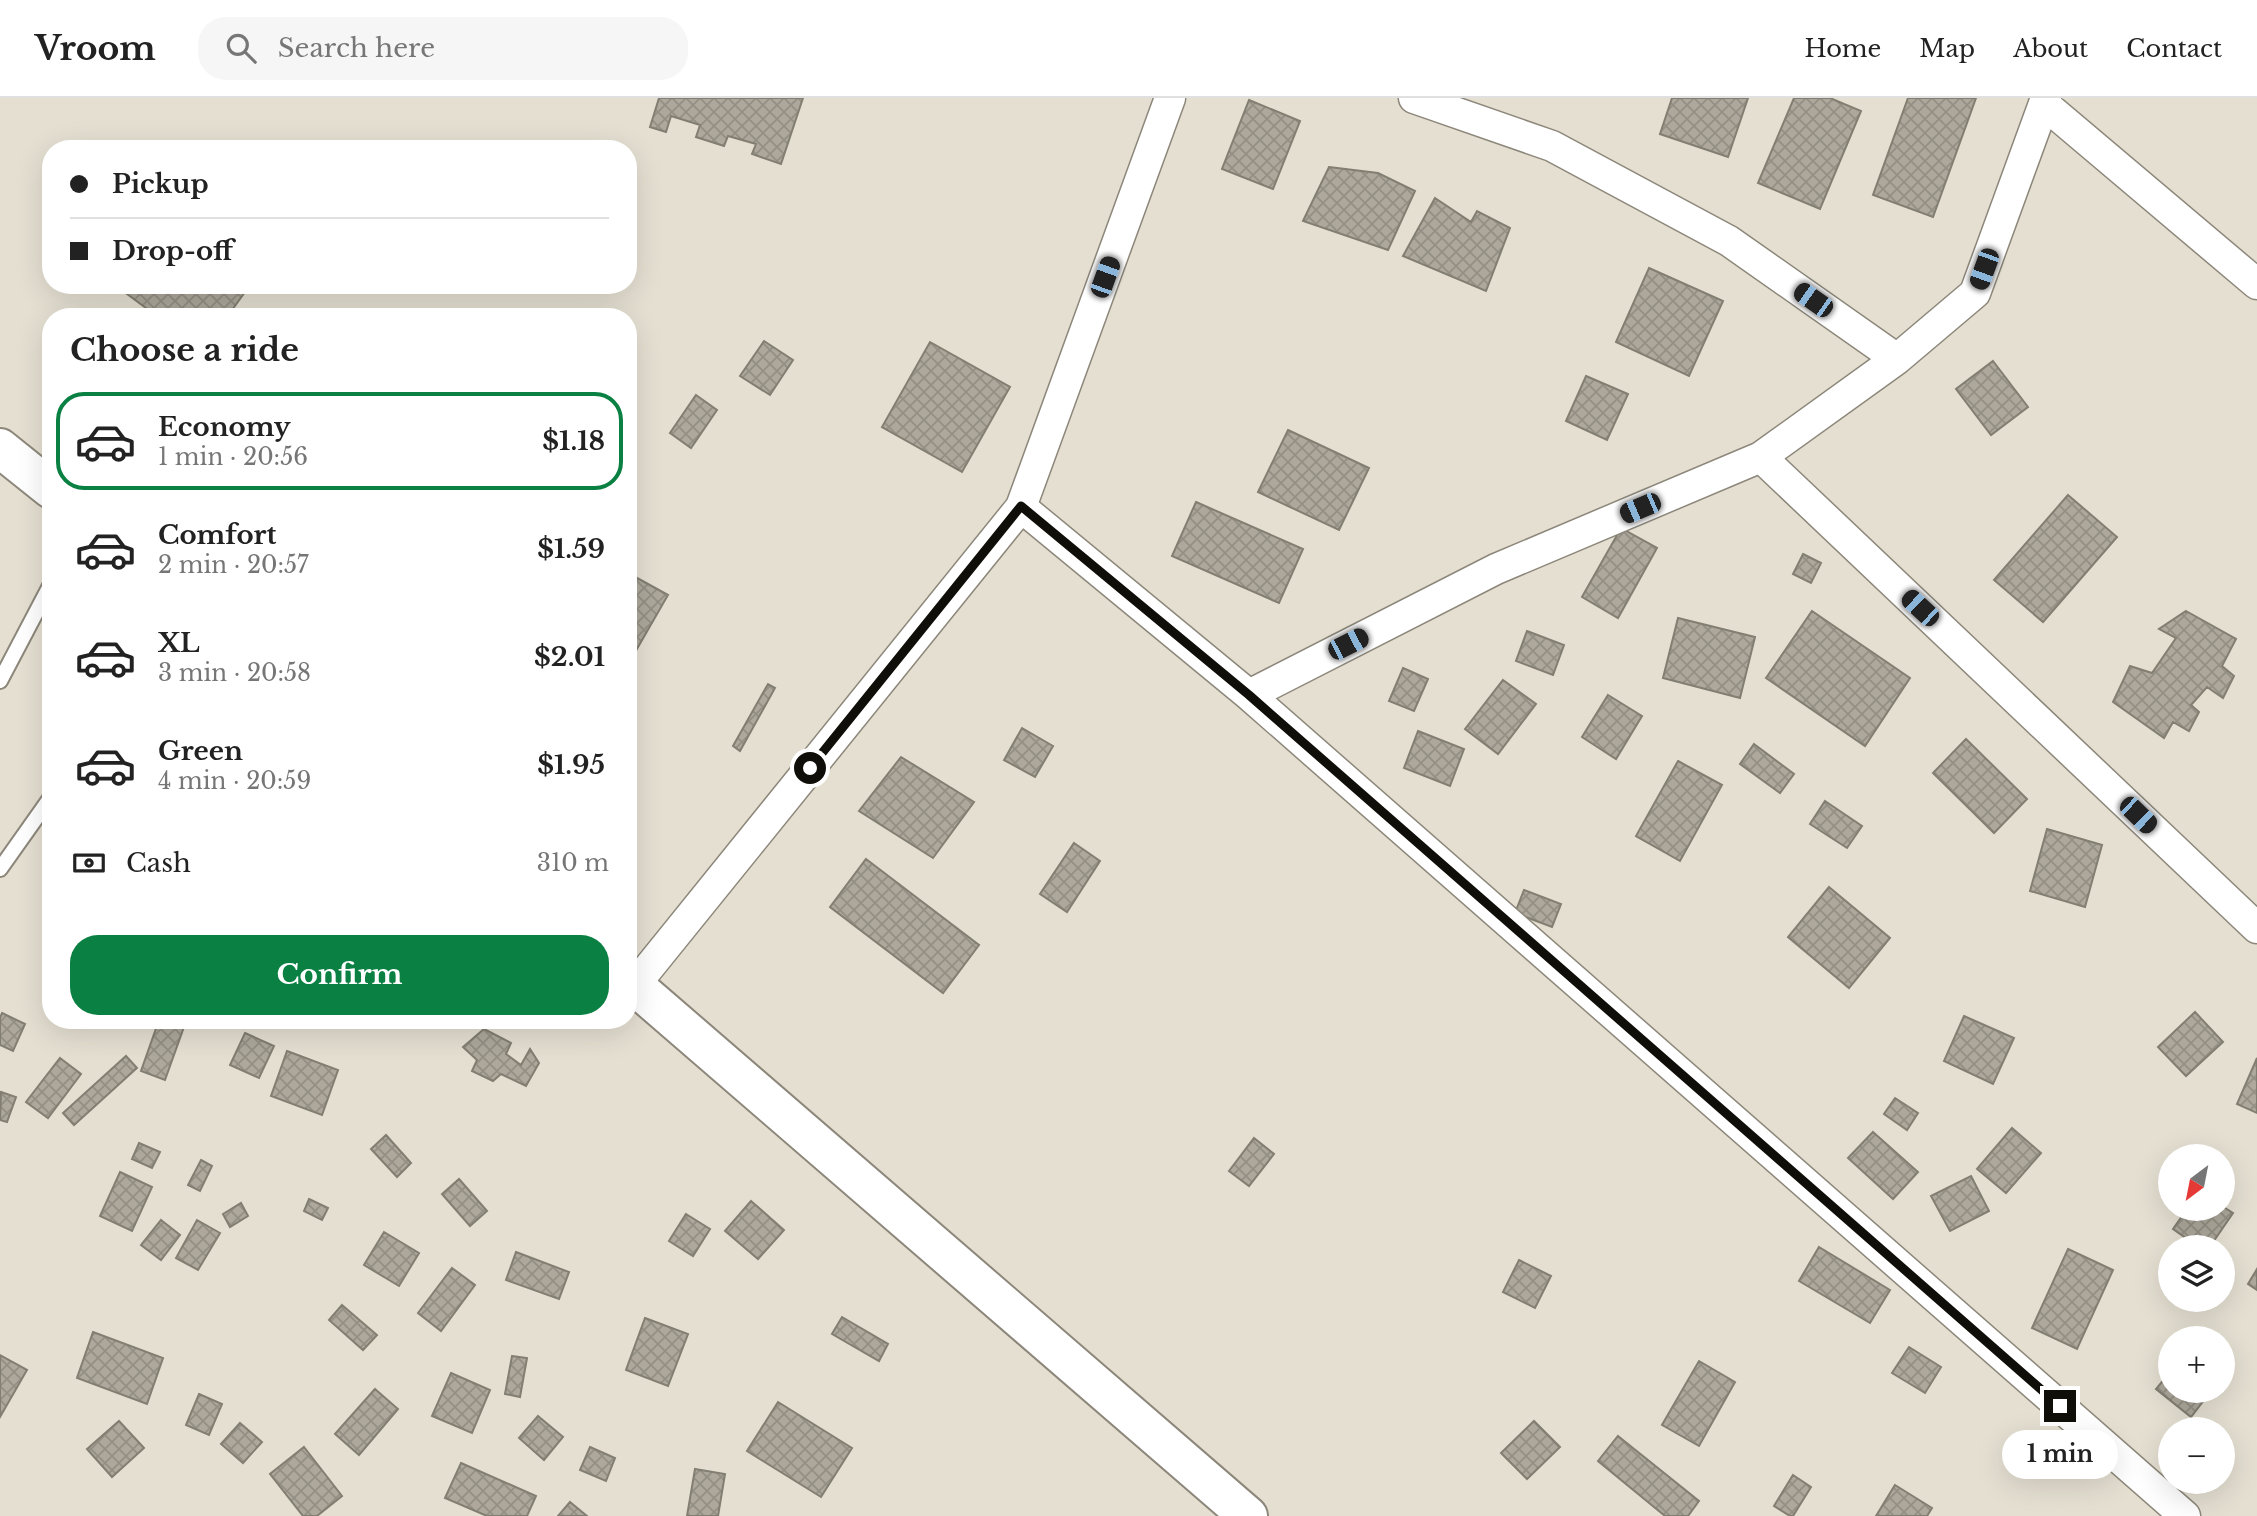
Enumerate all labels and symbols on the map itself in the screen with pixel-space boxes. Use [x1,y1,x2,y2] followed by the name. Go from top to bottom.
[1967,246,2002,292] car
[1088,254,1123,300] car
[1790,279,1837,321] car
[1617,490,1664,526] car
[1898,586,1943,630] car
[1325,625,1372,663] car
[794,752,826,784] route start
[2116,793,2161,837] car
[2158,1144,2235,1222] north arrow
[2044,1390,2076,1422] route end
[2002,1430,2118,1480] callout: 1 min

